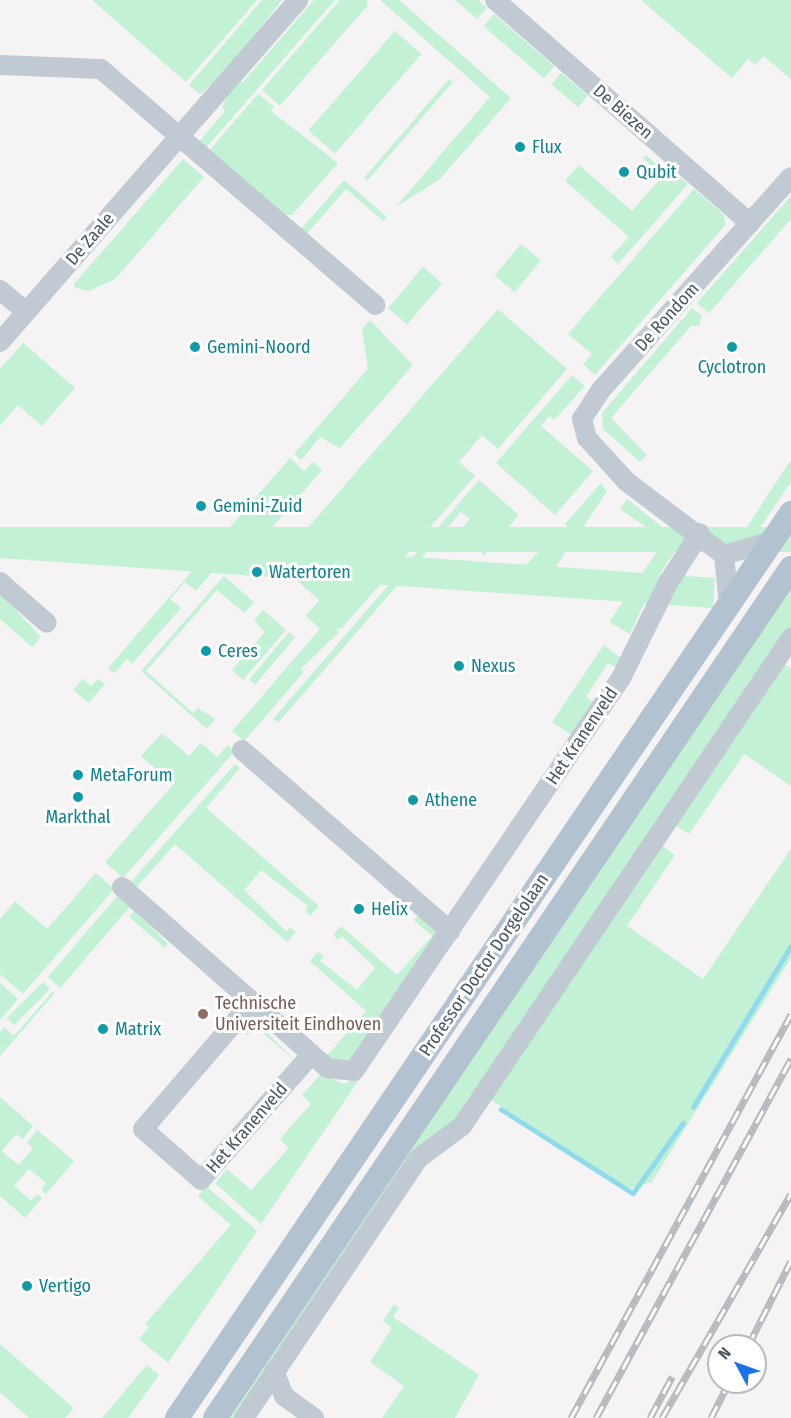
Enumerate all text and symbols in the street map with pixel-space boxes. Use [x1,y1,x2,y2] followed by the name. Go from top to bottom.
[589,80,657,144] street label: De Biezen
[532,136,562,158] place label: Flux
[513,140,527,154] marker: Flux
[636,161,677,183] place label: Qubit
[617,165,631,179] marker: Qubit
[61,208,119,270] street label: De Zaale
[631,278,703,356] street label: De Rondom
[207,336,311,358] place label: Gemini-Noord
[188,340,202,354] marker: Gemini-Noord
[725,340,739,354] marker: Cyclotron
[698,356,766,378] place label: Cyclotron
[213,495,302,517] place label: Gemini-Zuid
[194,499,208,513] marker: Gemini-Zuid
[269,561,351,583] place label: Watertoren
[250,565,264,579] marker: Watertoren
[218,640,258,662] place label: Ceres
[199,644,213,658] marker: Ceres
[471,655,516,677] place label: Nexus
[452,659,466,673] marker: Nexus
[541,683,623,789] street label: Het Kranenveld
[90,764,173,786] place label: MetaForum
[71,768,85,782] marker: MetaForum
[425,789,477,811] place label: Athene
[71,790,85,804] marker: Markthal
[406,793,420,807] marker: Athene
[45,806,111,828] place label: Markthal
[415,870,553,1060] street label: Professor Doctor Dorgelolaan
[371,898,408,920] place label: Helix
[352,902,366,916] marker: Helix
[215,993,381,1036] place label: Technische Universiteit Eindhoven
[196,1007,210,1021] marker: Technische Universiteit Eindhoven
[115,1018,161,1040] place label: Matrix
[96,1022,110,1036] marker: Matrix
[202,1078,292,1178] street label: Het Kranenveld
[39,1275,91,1297] place label: Vertigo
[20,1279,34,1293] marker: Vertigo
[707,1334,767,1394] north arrow
[714,1343,735,1363] text: N

